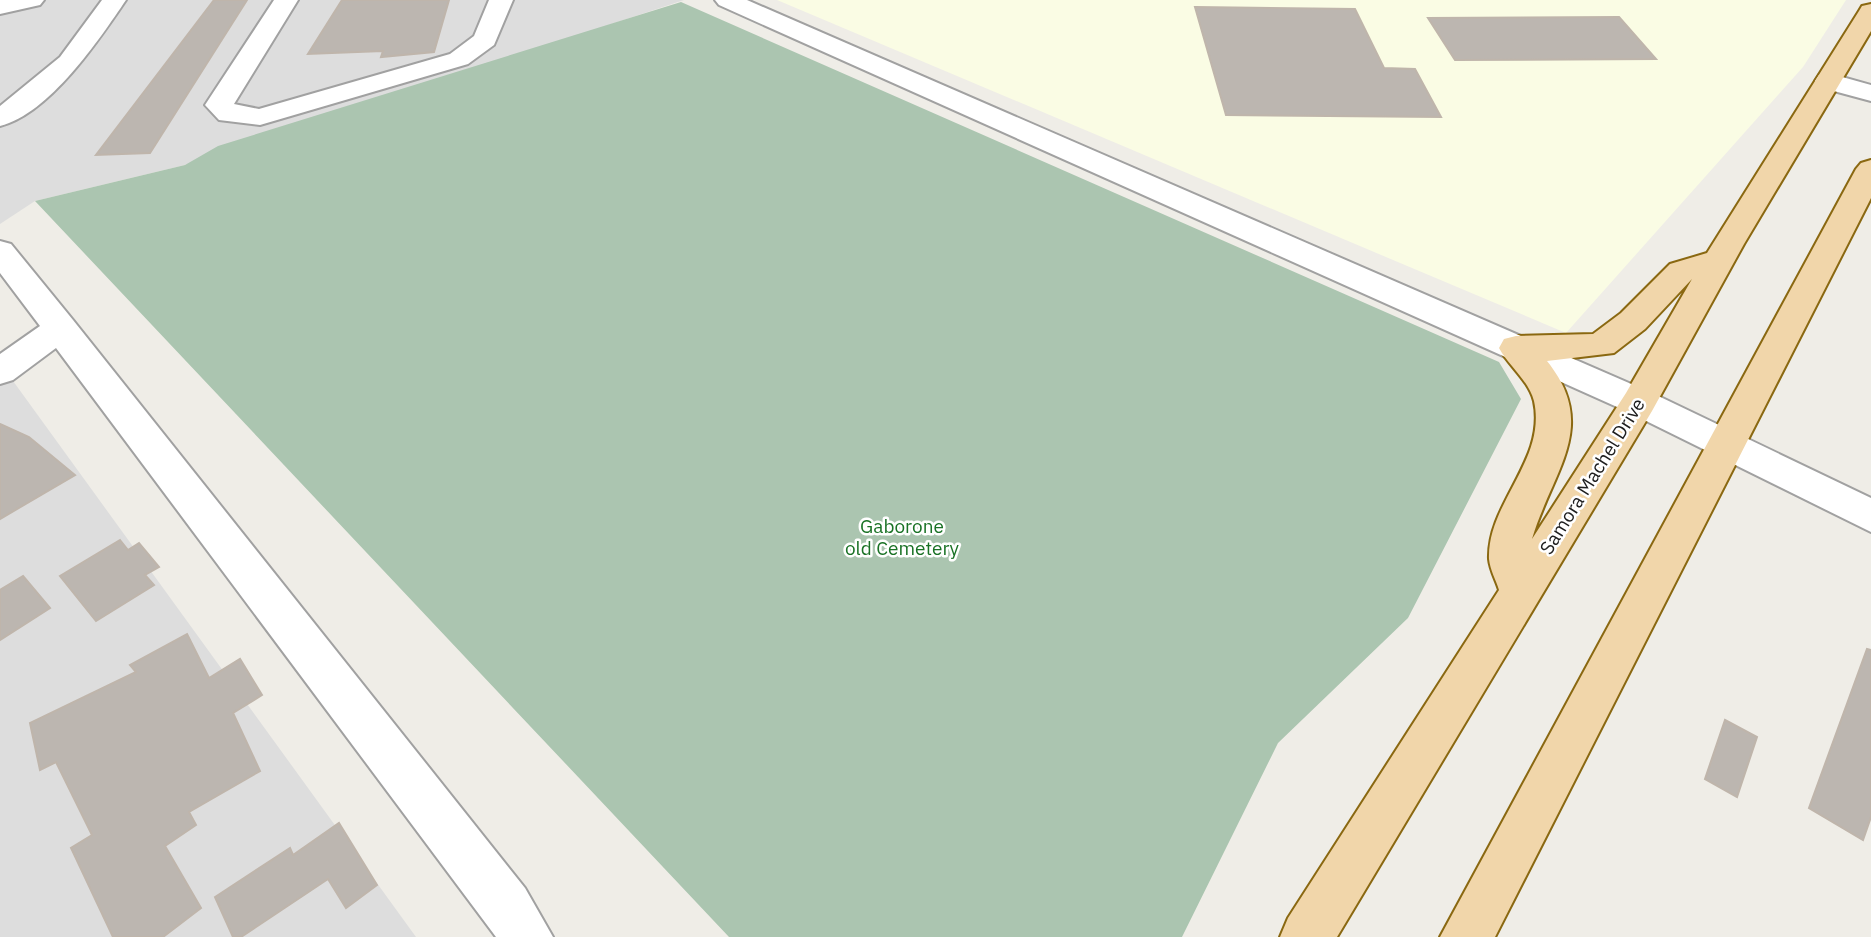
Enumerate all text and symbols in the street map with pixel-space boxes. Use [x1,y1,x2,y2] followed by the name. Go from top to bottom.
[1534,393,1650,559] street label: Samora Machel Drive
[845,514,960,560] park label: Gaborone old Cemetery

